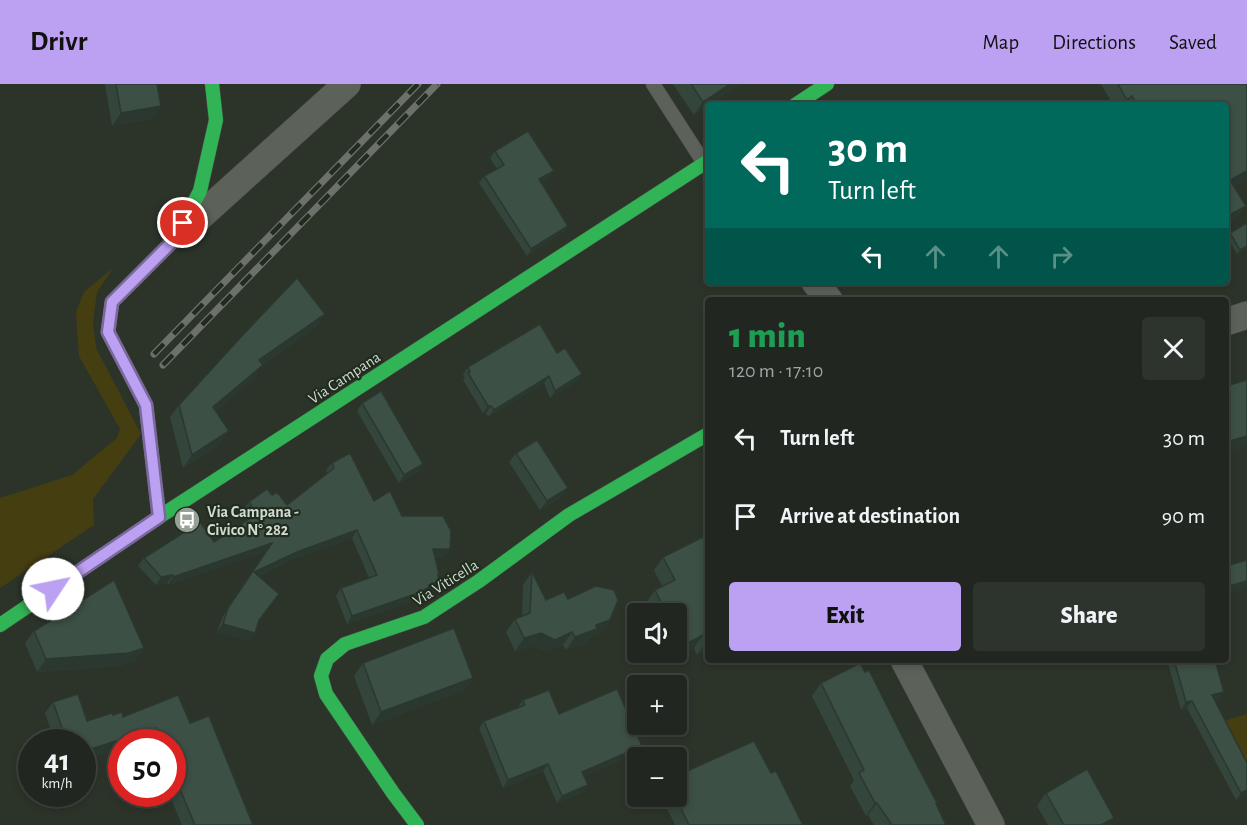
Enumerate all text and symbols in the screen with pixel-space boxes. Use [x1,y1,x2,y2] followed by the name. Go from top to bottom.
[30,28,87,56] text: Drivr
[983,32,1019,53] text: Map
[1052,32,1136,53] text: Directions
[1169,32,1217,53] text: Saved
[729,126,807,204] icon: left
[828,128,908,170] text: 30 m
[828,177,916,204] text: Turn left
[157,197,208,248] pin
[166,206,199,239] icon: arrive
[856,240,889,273] icon: left
[919,240,952,273] icon: ahead
[982,240,1015,273] icon: ahead
[1045,240,1078,273] icon: right
[1142,317,1205,380] button: close
[729,318,806,354] text: 1 min
[306,349,383,407] street label: Via Campana
[729,361,823,381] text: 120 m · 17:10
[729,422,762,455] icon: left
[780,427,854,449] text: Turn left
[1163,427,1205,449] text: 30 m
[729,500,762,533] icon: arrive
[207,504,299,538] place label: Via Campana - Civico N° 282
[172,505,202,535] bus stop icon: Via Campana - Civico N° 282
[780,505,960,527] text: Arrive at destination
[1162,505,1205,527] text: 90 m
[21,557,85,621] position arrow
[410,557,481,609] street label: Via Viticella
[729,582,961,651] button: Exit
[973,582,1205,651] button: Share
[627,603,687,807] map controls
[627,603,687,663] button: sound
[627,675,687,735] button: +
[108,729,186,807] speed limit sign: 50
[44,746,70,776] text: 41
[627,747,687,807] button: −
[42,776,72,791] text: km/h

